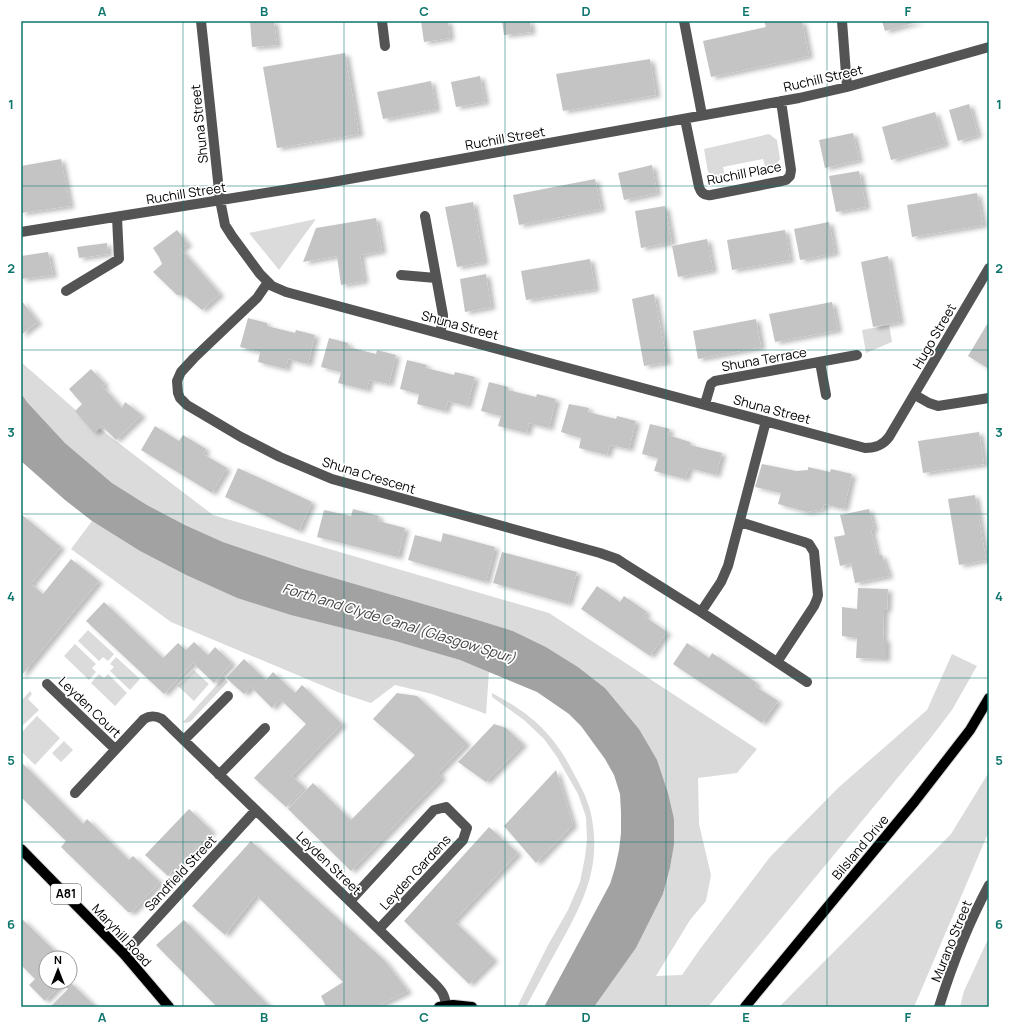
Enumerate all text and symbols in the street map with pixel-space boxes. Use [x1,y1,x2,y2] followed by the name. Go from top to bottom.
[98,2,107,20] text: A
[260,2,268,20] text: B
[419,2,429,20] text: C
[581,2,591,20] text: D
[742,2,750,20] text: E
[905,2,912,20] text: F
[782,60,864,96] street label: Ruchill Street
[186,84,212,164] street label: Shuna Street
[8,95,14,113] text: 1
[996,95,1002,113] text: 1
[464,122,546,154] street label: Ruchill Street
[705,157,783,189] street label: Ruchill Place
[145,178,227,208] street label: Ruchill Street
[7,259,15,277] text: 2
[995,259,1003,277] text: 2
[908,300,960,372] street label: Hugo Street
[419,306,501,344] street label: Shuna Street
[720,343,808,375] street label: Shuna Terrace
[731,390,813,428] street label: Shuna Street
[7,423,15,441] text: 3
[995,423,1003,441] text: 3
[320,452,418,498] street label: Shuna Crescent
[280,578,518,667] water label: Forth and Clyde Canal (Glasgow Spur)
[7,587,15,605] text: 4
[995,587,1003,605] text: 4
[55,672,125,742] street label: Leyden Court
[7,751,15,769] text: 5
[995,751,1003,769] text: 5
[828,810,893,883] street label: Bilsland Drive
[292,827,366,899] street label: Leyden Street
[375,830,455,914] street label: Leyden Gardens
[140,831,220,915] street label: Sandfield Street
[51,884,81,904] road number: A81
[926,898,976,984] street label: Murano Street
[88,900,156,970] street label: Maryhill Road
[7,915,15,933] text: 6
[995,915,1003,933] text: 6
[38,950,78,990] north arrow
[54,952,62,967] text: N
[98,1008,107,1026] text: A
[260,1008,268,1026] text: B
[419,1008,429,1026] text: C
[581,1008,591,1026] text: D
[742,1008,750,1026] text: E
[905,1008,912,1026] text: F

